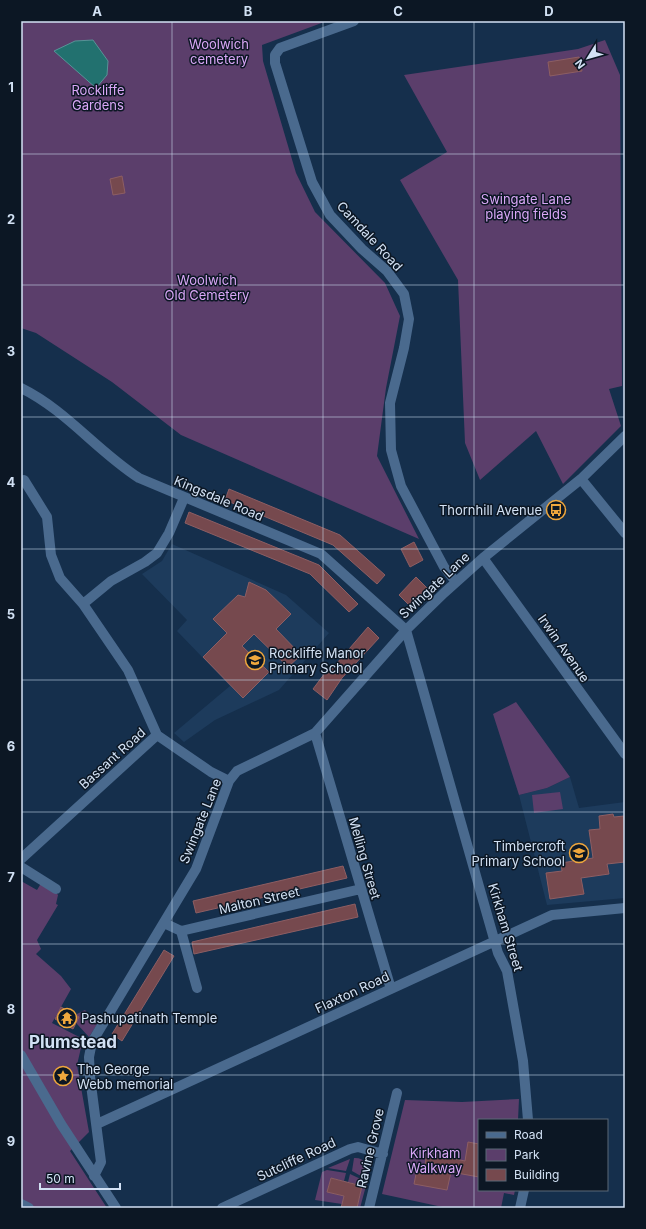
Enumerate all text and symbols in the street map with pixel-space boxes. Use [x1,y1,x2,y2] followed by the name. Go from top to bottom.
[92,3,102,19] text: A
[244,3,253,19] text: B
[393,3,403,19] text: C
[544,3,554,19] text: D
[189,36,249,67] park label: Woolwich cemetery
[568,38,608,78] north arrow
[572,56,588,72] text: N
[8,79,14,95] text: 1
[71,82,125,113] park label: Rockliffe Gardens
[481,191,571,222] park label: Swingate Lane playing fields
[334,198,406,274] street label: Camdale Road
[7,211,15,227] text: 2
[165,272,249,303] park label: Woolwich Old Cemetery
[7,343,15,359] text: 3
[172,472,266,524] street label: Kingsdale Road
[7,474,16,490] text: 4
[545,499,567,521] bus stop icon: Thornhill Avenue
[439,502,542,518] place label: Thornhill Avenue
[396,548,472,622] street label: Swingate Lane
[7,606,15,622] text: 5
[535,611,593,685] street label: Irwin Avenue
[269,645,365,676] place label: Rockliffe Manor Primary School
[244,649,266,671] school or university icon: Rockliffe Manor Primary School
[76,724,148,792] street label: Bassant Road
[7,738,15,754] text: 6
[176,776,224,866] street label: Swingate Lane
[346,815,384,901] street label: Melling Street
[472,838,565,869] place label: Timbercroft Primary School
[568,842,590,864] school or university icon: Timbercroft Primary School
[7,869,15,885] text: 7
[485,881,527,973] street label: Kirkham Street
[217,883,301,917] street label: Malton Street
[312,968,392,1016] street label: Flaxton Road
[7,1001,15,1017] text: 8
[56,1007,78,1029] temple icon: Pashupatinath Temple
[81,1010,217,1026] place label: Pashupatinath Temple
[29,1032,117,1052] district label: Plumstead
[77,1061,173,1092] place label: The George Webb memorial
[52,1065,74,1087] place icon: The George Webb memorial
[353,1107,387,1189] street label: Ravine Grove
[478,1119,608,1191] legend
[514,1127,543,1142] text: Road
[7,1133,15,1149] text: 9
[254,1134,338,1184] street label: Sutcliffe Road
[408,1145,462,1176] park label: Kirkham Walkway
[514,1147,540,1162] text: Park
[40,1165,120,1191] scale bar
[514,1167,559,1182] text: Building
[46,1171,75,1186] text: 50 m

